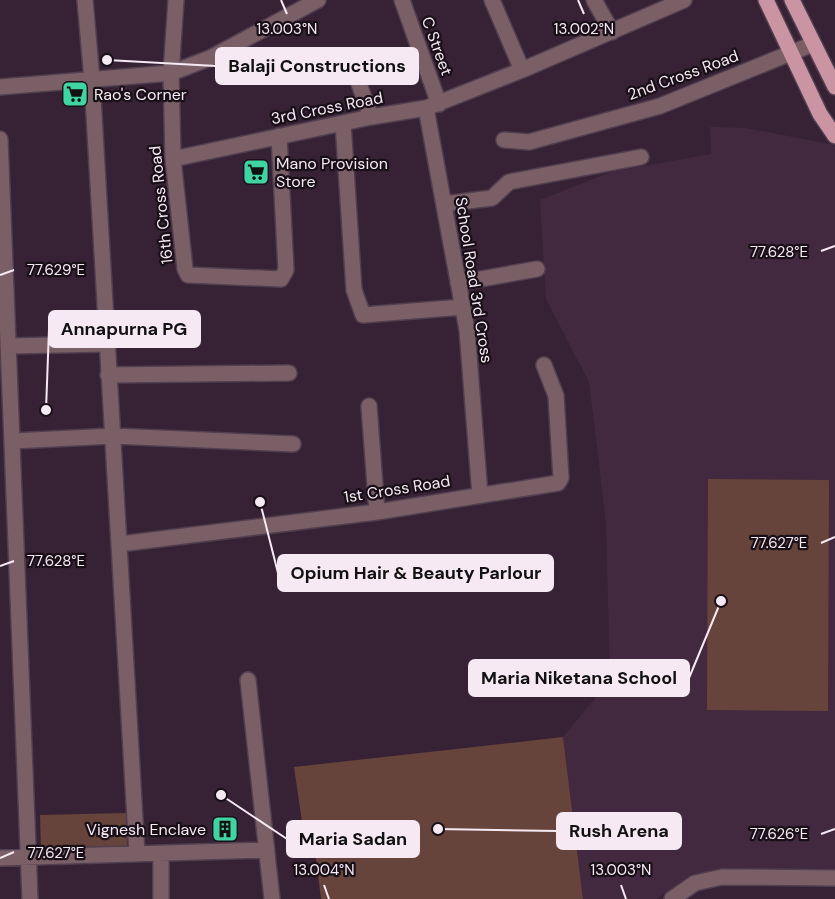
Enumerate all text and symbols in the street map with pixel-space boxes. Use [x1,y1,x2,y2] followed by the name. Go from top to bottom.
[417,14,457,78] street label: C Street
[257,19,317,39] text: 13.003°N
[554,19,614,39] text: 13.002°N
[625,45,741,105] street label: 2nd Cross Road
[216,48,418,84] callout: Balaji Constructions
[228,54,406,78] text: Balaji Constructions
[60,79,90,109] supermarket icon: Rao's Corner
[94,84,187,105] place label: Rao's Corner
[269,87,385,129] street label: 3rd Cross Road
[144,145,178,265] street label: 16th Cross Road
[276,153,388,192] place label: Mano Provision Store
[241,157,271,187] supermarket icon: Mano Provision Store
[450,195,498,365] street label: School Road 3rd Cross
[750,242,808,262] text: 77.628°E
[27,260,85,280] text: 77.629°E
[49,311,200,347] callout: Annapurna PG
[61,317,187,341] text: Annapurna PG
[342,470,452,508] street label: 1st Cross Road
[751,533,807,553] text: 77.627°E
[27,551,85,571] text: 77.628°E
[278,555,553,591] callout: Opium Hair & Beauty Parlour
[291,561,541,585] text: Opium Hair & Beauty Parlour
[469,660,689,696] callout: Maria Niketana School
[481,666,677,690] text: Maria Niketana School
[557,813,681,849] callout: Rush Arena
[210,814,240,844] building icon: Vignesh Enclave
[86,819,206,840] place label: Vignesh Enclave
[569,819,669,843] text: Rush Arena
[287,821,419,857] callout: Maria Sadan
[750,824,808,844] text: 77.626°E
[299,827,407,851] text: Maria Sadan
[28,843,84,863] text: 77.627°E
[293,860,355,880] text: 13.004°N
[591,860,651,880] text: 13.003°N

